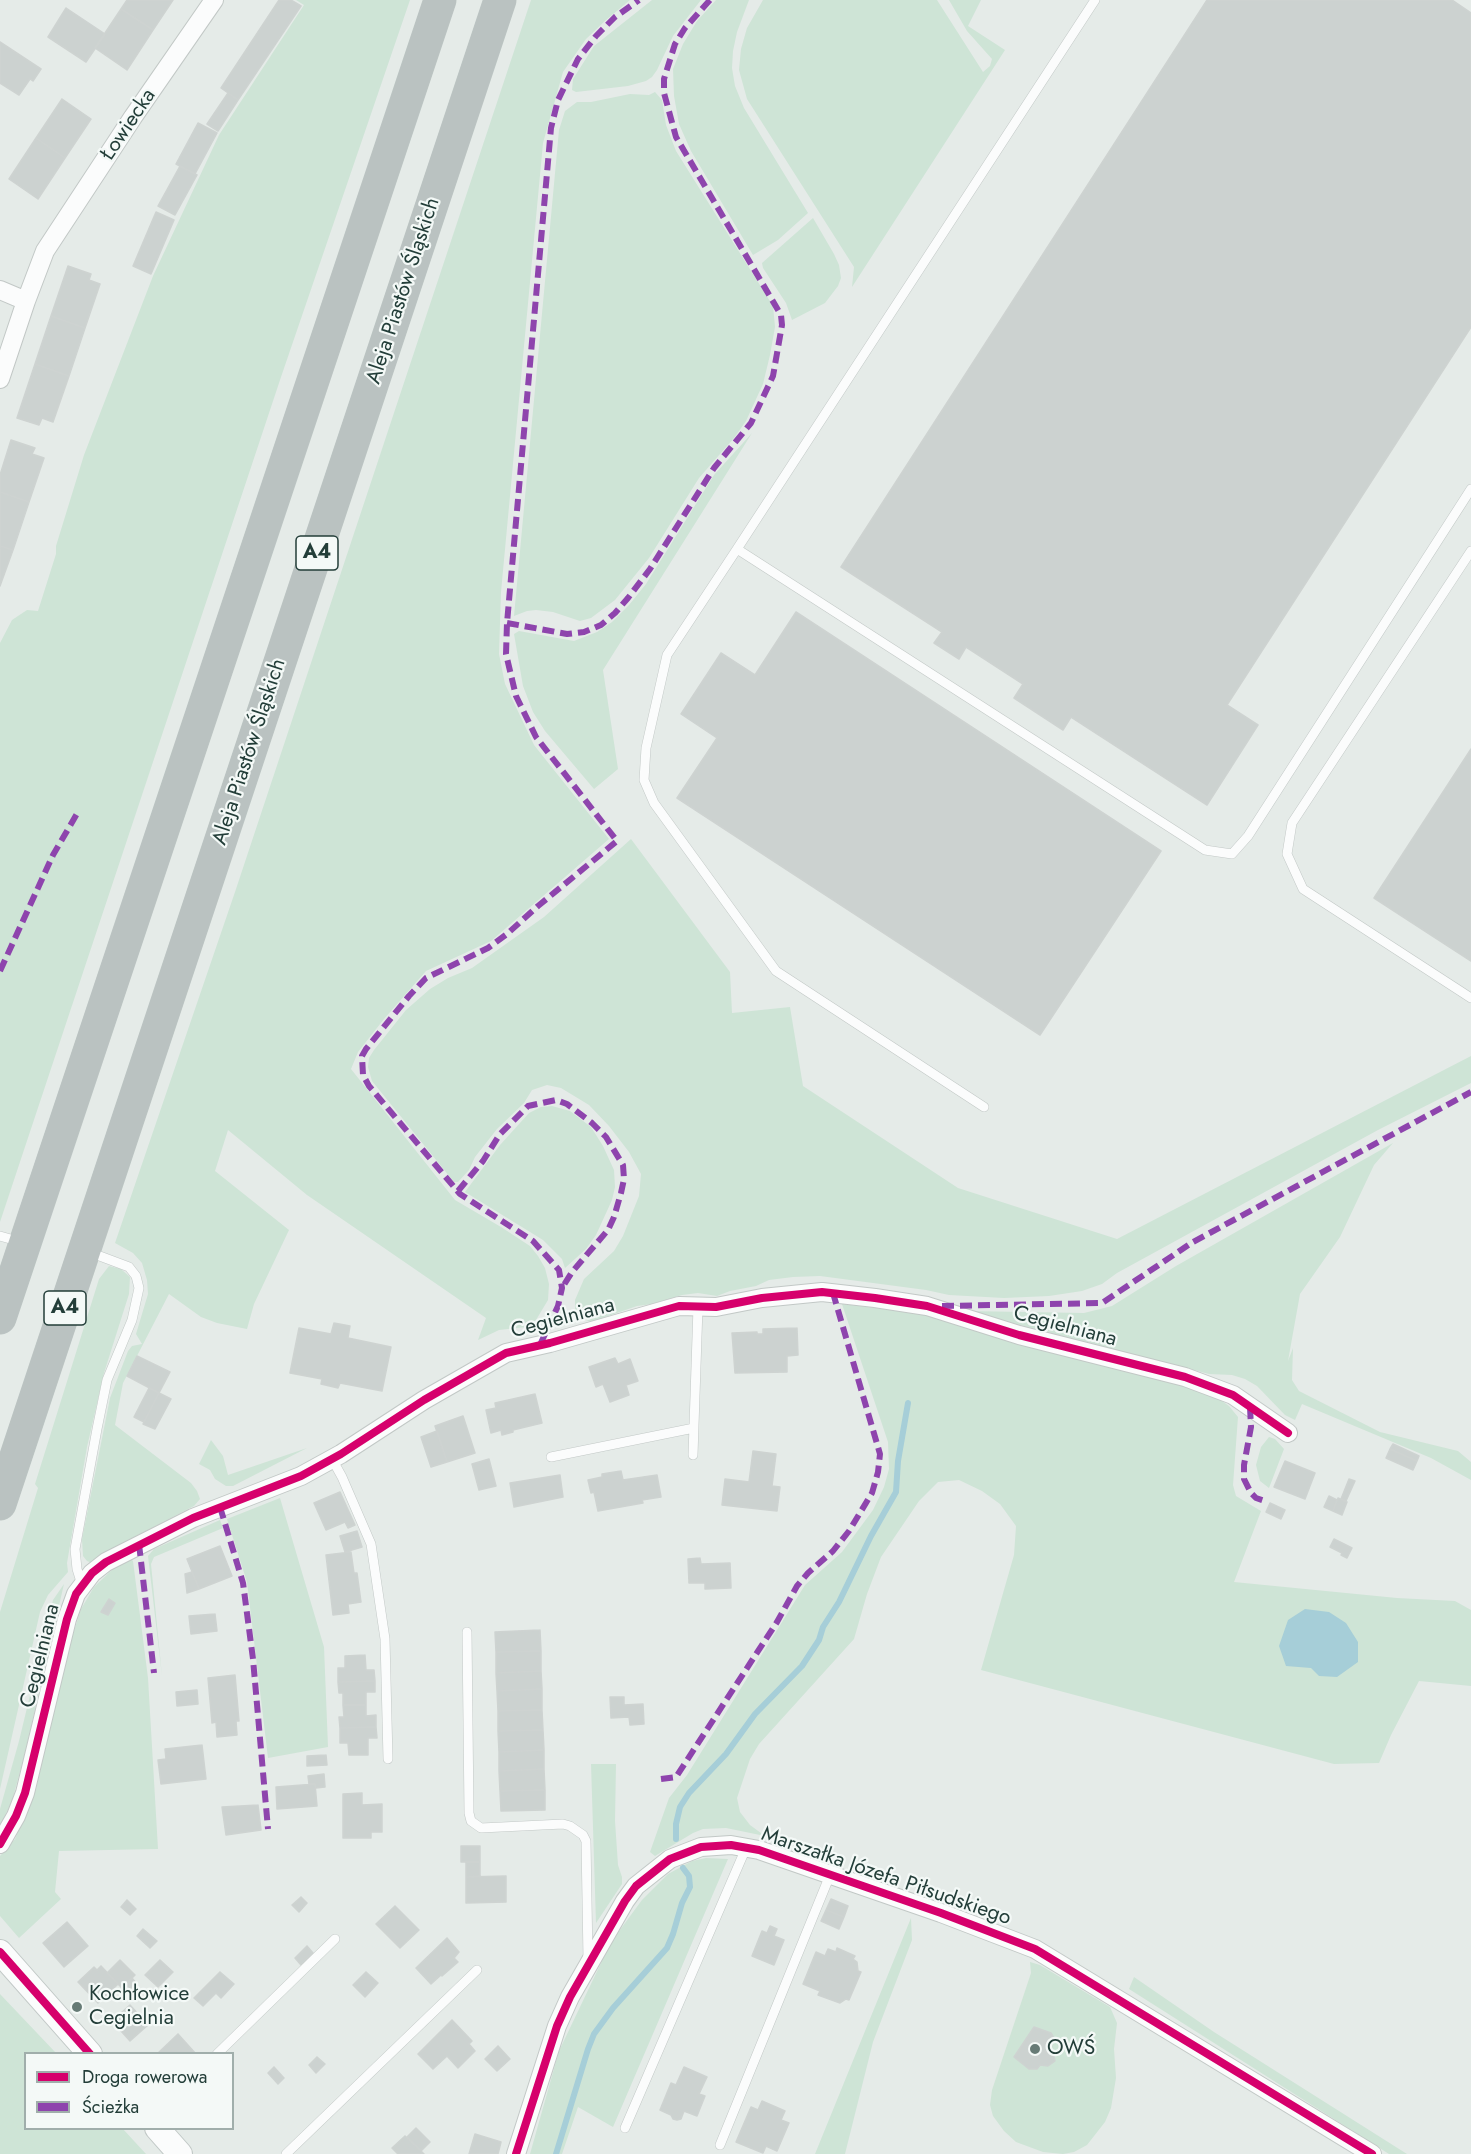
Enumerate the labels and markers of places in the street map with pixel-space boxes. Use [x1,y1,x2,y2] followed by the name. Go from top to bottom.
[89,1982,189,2032] place label: Kochłowice Cegielnia
[70,2000,84,2014] marker: Kochłowice Cegielnia
[1047,2036,1095,2062] place label: OWŚ
[1028,2042,1042,2056] marker: OWŚ

